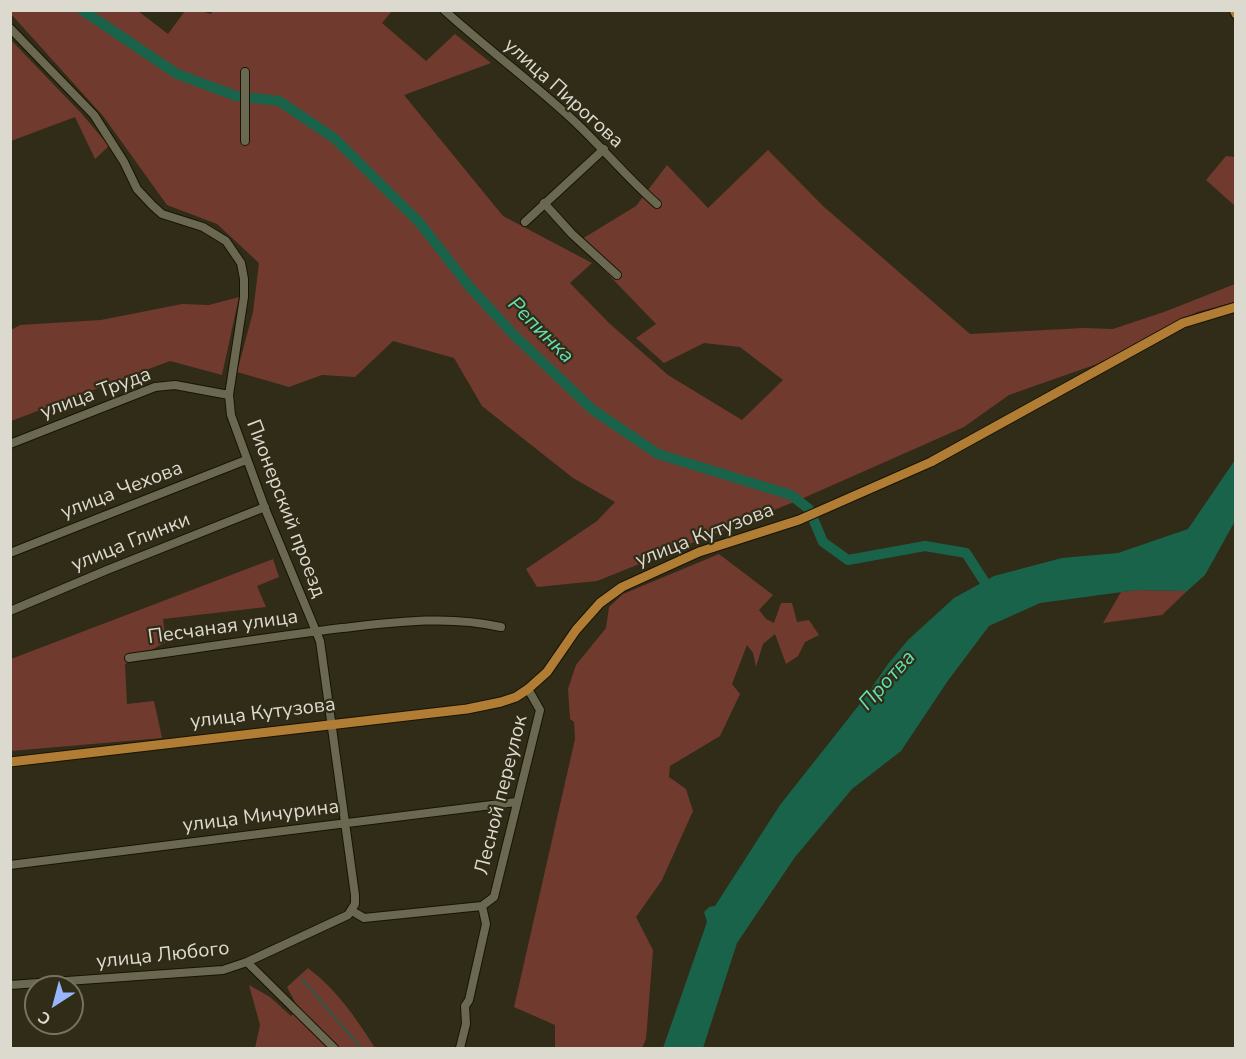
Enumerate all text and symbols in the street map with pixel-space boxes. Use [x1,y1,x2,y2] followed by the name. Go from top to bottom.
[498,34,628,154] street label: улица Пирогова
[502,293,578,369] water label: Репинка
[37,363,155,425] street label: улица Труда
[240,417,330,601] street label: Пионерский проезд
[58,457,186,525] street label: улица Чехова
[632,499,778,573] street label: улица Кутузова
[68,508,194,578] street label: улица Глинки
[146,606,300,650] street label: Песчаная улица
[854,646,922,716] water label: Протва
[189,693,337,735] street label: улица Кутузова
[471,713,533,877] street label: Лесной переулок
[181,796,341,838] street label: улица Мичурина
[95,937,231,975] street label: улица Любого
[24,975,84,1035] north arrow
[34,1006,55,1030] text: С

